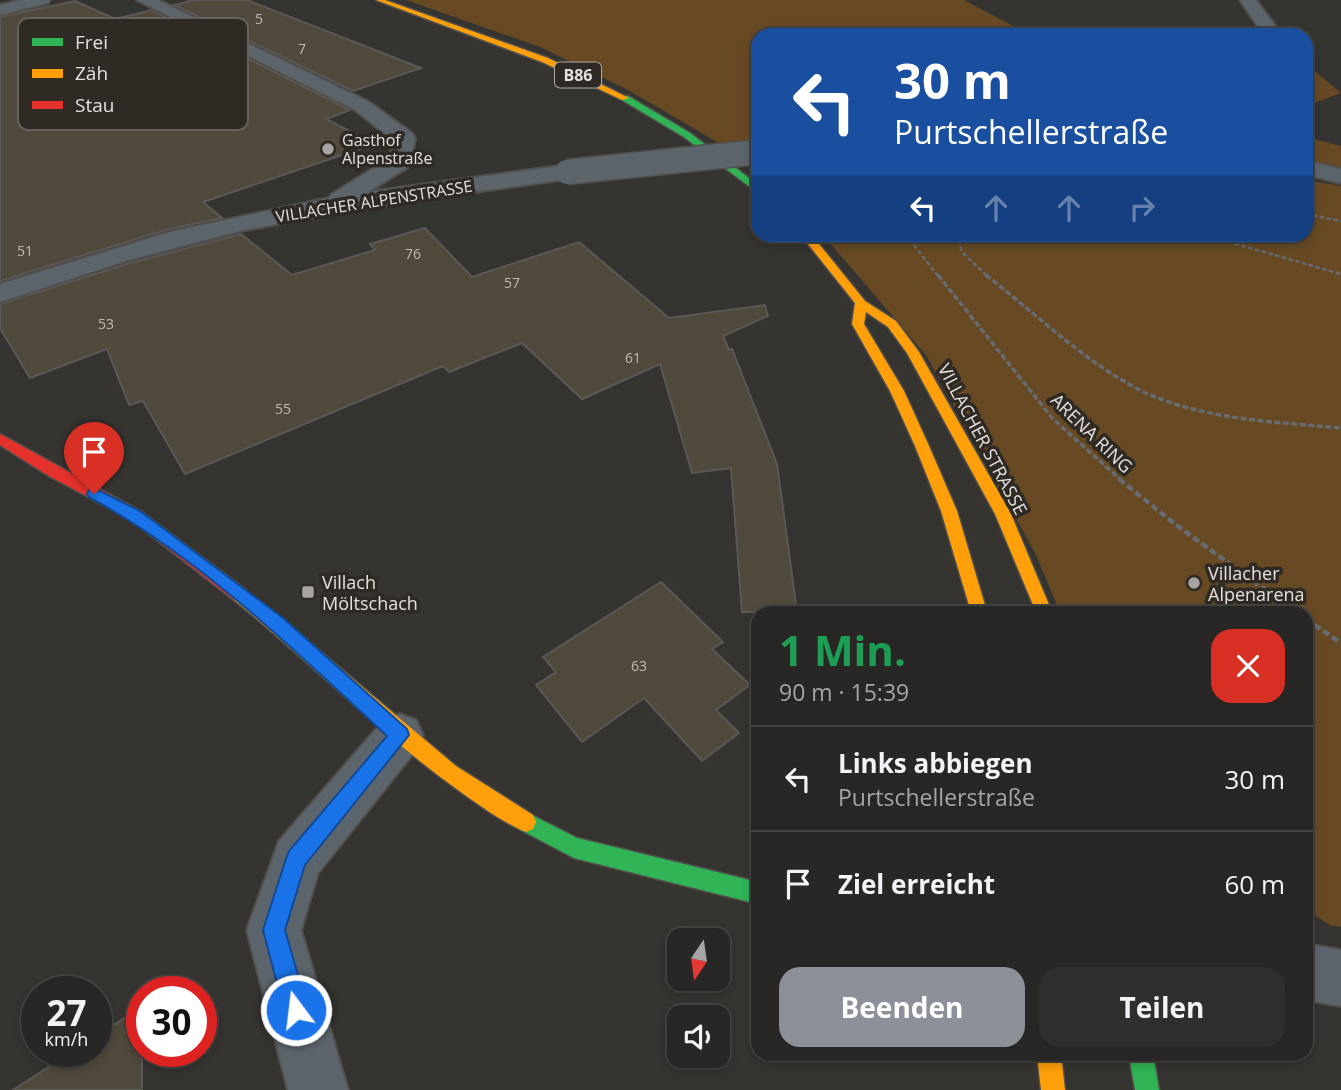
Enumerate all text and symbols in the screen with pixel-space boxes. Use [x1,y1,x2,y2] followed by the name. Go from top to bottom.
[255,9,263,28] house number: 5
[18,18,248,130] legend
[75,29,108,55] text: Frei
[298,39,306,58] house number: 7
[894,47,1011,113] text: 30 m
[779,56,870,147] icon: left
[75,60,108,86] text: Zäh
[555,62,601,88] road number: B86
[75,92,114,118] text: Stau
[894,110,1168,153] text: Purtschellerstraße
[342,129,432,169] place label: Gasthof Alpenstraße
[320,141,336,157] marker: Gasthof Alpenstraße
[274,175,474,227] street label: VILLACHER ALPENSTRASSE
[904,189,942,227] icon: left
[977,189,1015,227] icon: ahead
[1050,189,1088,227] icon: ahead
[1123,189,1161,227] icon: right
[17,241,33,260] house number: 51
[405,244,421,263] house number: 76
[504,273,520,292] house number: 57
[98,314,114,333] house number: 53
[625,348,641,367] house number: 61
[933,359,1033,519] street label: VILLACHER STRASSE
[1046,388,1138,478] street label: ARENA RING
[275,399,291,418] house number: 55
[64,422,124,494] pin
[75,433,113,471] icon: arrive
[1208,561,1305,606] place label: Villacher Alpenarena
[322,570,418,615] place label: Villach Möltschach
[1186,575,1202,591] marker: Villacher Alpenarena
[300,584,316,600] marker: Villach Möltschach
[779,621,906,678] text: 1 Min.
[1211,629,1285,703] button: close
[631,656,647,675] house number: 63
[779,676,909,708] text: 90 m · 15:39
[838,745,1033,781] text: Links abbiegen
[779,760,817,798] icon: left
[1224,761,1285,797] text: 30 m
[838,781,1035,813] text: Purtschellerstraße
[779,865,817,903] icon: arrive
[838,866,995,902] text: Ziel erreicht
[1224,866,1285,902] text: 60 m
[667,928,730,990] north arrow
[667,928,730,1068] map controls
[779,967,1025,1047] button: Beenden
[1039,967,1285,1047] button: Teilen
[259,973,333,1047] position arrow
[126,976,217,1067] speed limit sign: 30
[46,989,87,1036] text: 27
[667,1005,730,1068] button: sound
[45,1027,88,1051] text: km/h

